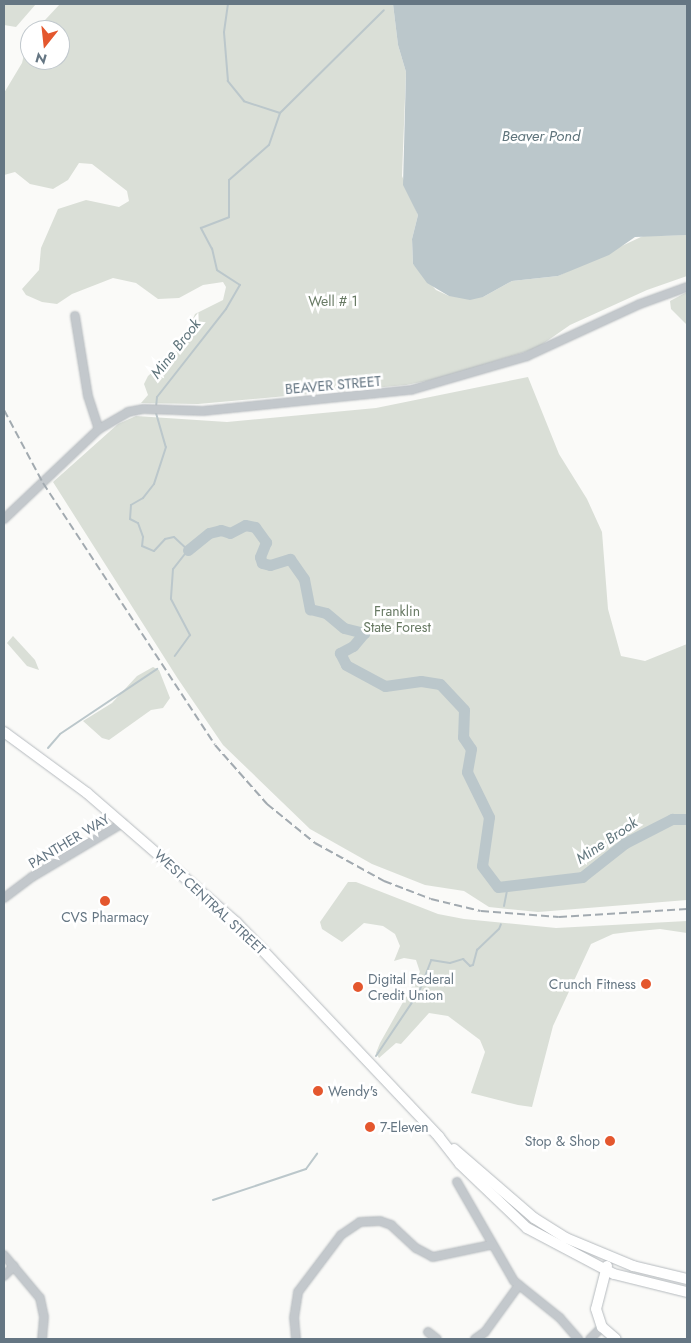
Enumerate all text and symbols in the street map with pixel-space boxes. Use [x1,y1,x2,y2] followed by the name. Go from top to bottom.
[20,20,70,70] north arrow
[33,47,49,70] text: N
[502,128,580,146] water label: Beaver Pond
[308,293,358,309] park label: Well # 1
[147,316,205,382] water label: Mine Brook
[284,372,382,398] street label: BEAVER STREET
[363,603,431,636] park label: Franklin State Forest
[25,810,113,872] street label: PANTHER WAY
[573,814,641,868] water label: Mine Brook
[151,846,269,958] street label: WEST CENTRAL STREET
[99,895,111,907] marker: CVS Pharmacy
[61,909,149,925] place label: CVS Pharmacy
[368,971,454,1004] place label: Digital Federal Credit Union
[549,976,636,992] place label: Crunch Fitness
[640,978,652,990] marker: Crunch Fitness
[352,981,364,993] marker: Digital Federal Credit Union
[328,1083,378,1099] place label: Wendy's
[312,1085,324,1097] marker: Wendy's
[380,1119,429,1135] place label: 7-Eleven
[364,1121,376,1133] marker: 7-Eleven
[525,1133,600,1149] place label: Stop & Shop
[604,1135,616,1147] marker: Stop & Shop

